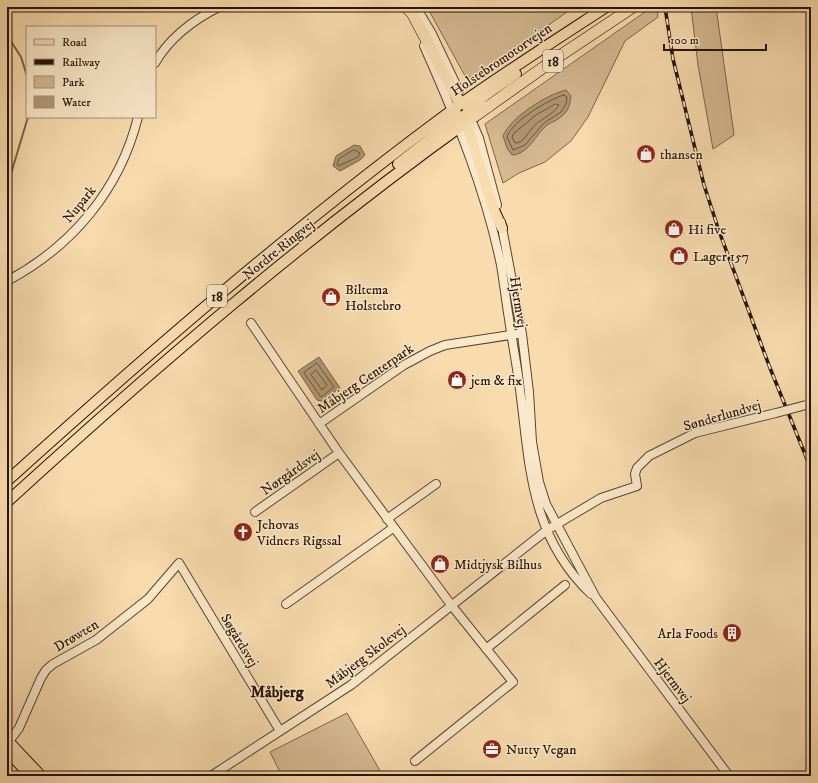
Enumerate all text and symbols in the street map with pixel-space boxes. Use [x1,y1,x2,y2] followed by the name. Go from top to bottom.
[447,19,556,100] street label: Holstebromotorvejen
[26,26,156,118] legend
[664,26,766,52] scale bar
[670,33,699,48] text: 100 m
[62,35,87,50] text: Road
[543,50,563,72] road number: 18
[62,55,100,70] text: Railway
[62,75,84,90] text: Park
[61,95,91,110] text: Water
[635,143,657,165] shop icon: thansen
[660,146,704,164] place label: thansen
[59,182,100,227] street label: Nupark
[239,215,318,284] street label: Nordre Ringvej
[663,218,685,240] shop icon: Hi five
[688,221,726,239] place label: Hi five
[668,245,690,267] shop icon: Lager 157
[693,248,749,266] place label: Lager 157
[505,275,531,329] street label: Hjermvej
[345,281,401,315] place label: Biltema Holstebro
[207,285,227,307] road number: 18
[320,286,342,308] shop icon: Biltema Holstebro
[314,340,417,418] street label: Måbjerg Centerpark
[446,369,468,391] shop icon: jem & fix
[469,372,522,390] place label: jem & fix
[681,396,763,436] street label: Sønderlundvej
[258,446,324,500] street label: Nørgårdsvej
[255,516,342,550] place label: Jehovas Vidners Rigssal
[232,521,254,543] church icon: Jehovas Vidners Rigssal
[429,553,451,575] shop icon: Midtjysk Bilhus
[454,556,542,574] place label: Midtjysk Bilhus
[216,611,262,670] street label: Søgårdsvej
[51,615,103,656] street label: Drøwten
[322,621,409,693] street label: Måbjerg Skolevej
[721,622,743,644] building icon: Arla Foods
[657,625,718,643] place label: Arla Foods
[649,654,695,707] street label: Hjermvej
[250,682,305,702] district label: Måbjerg
[481,738,503,760] office icon: Nutty Vegan
[506,741,577,759] place label: Nutty Vegan

